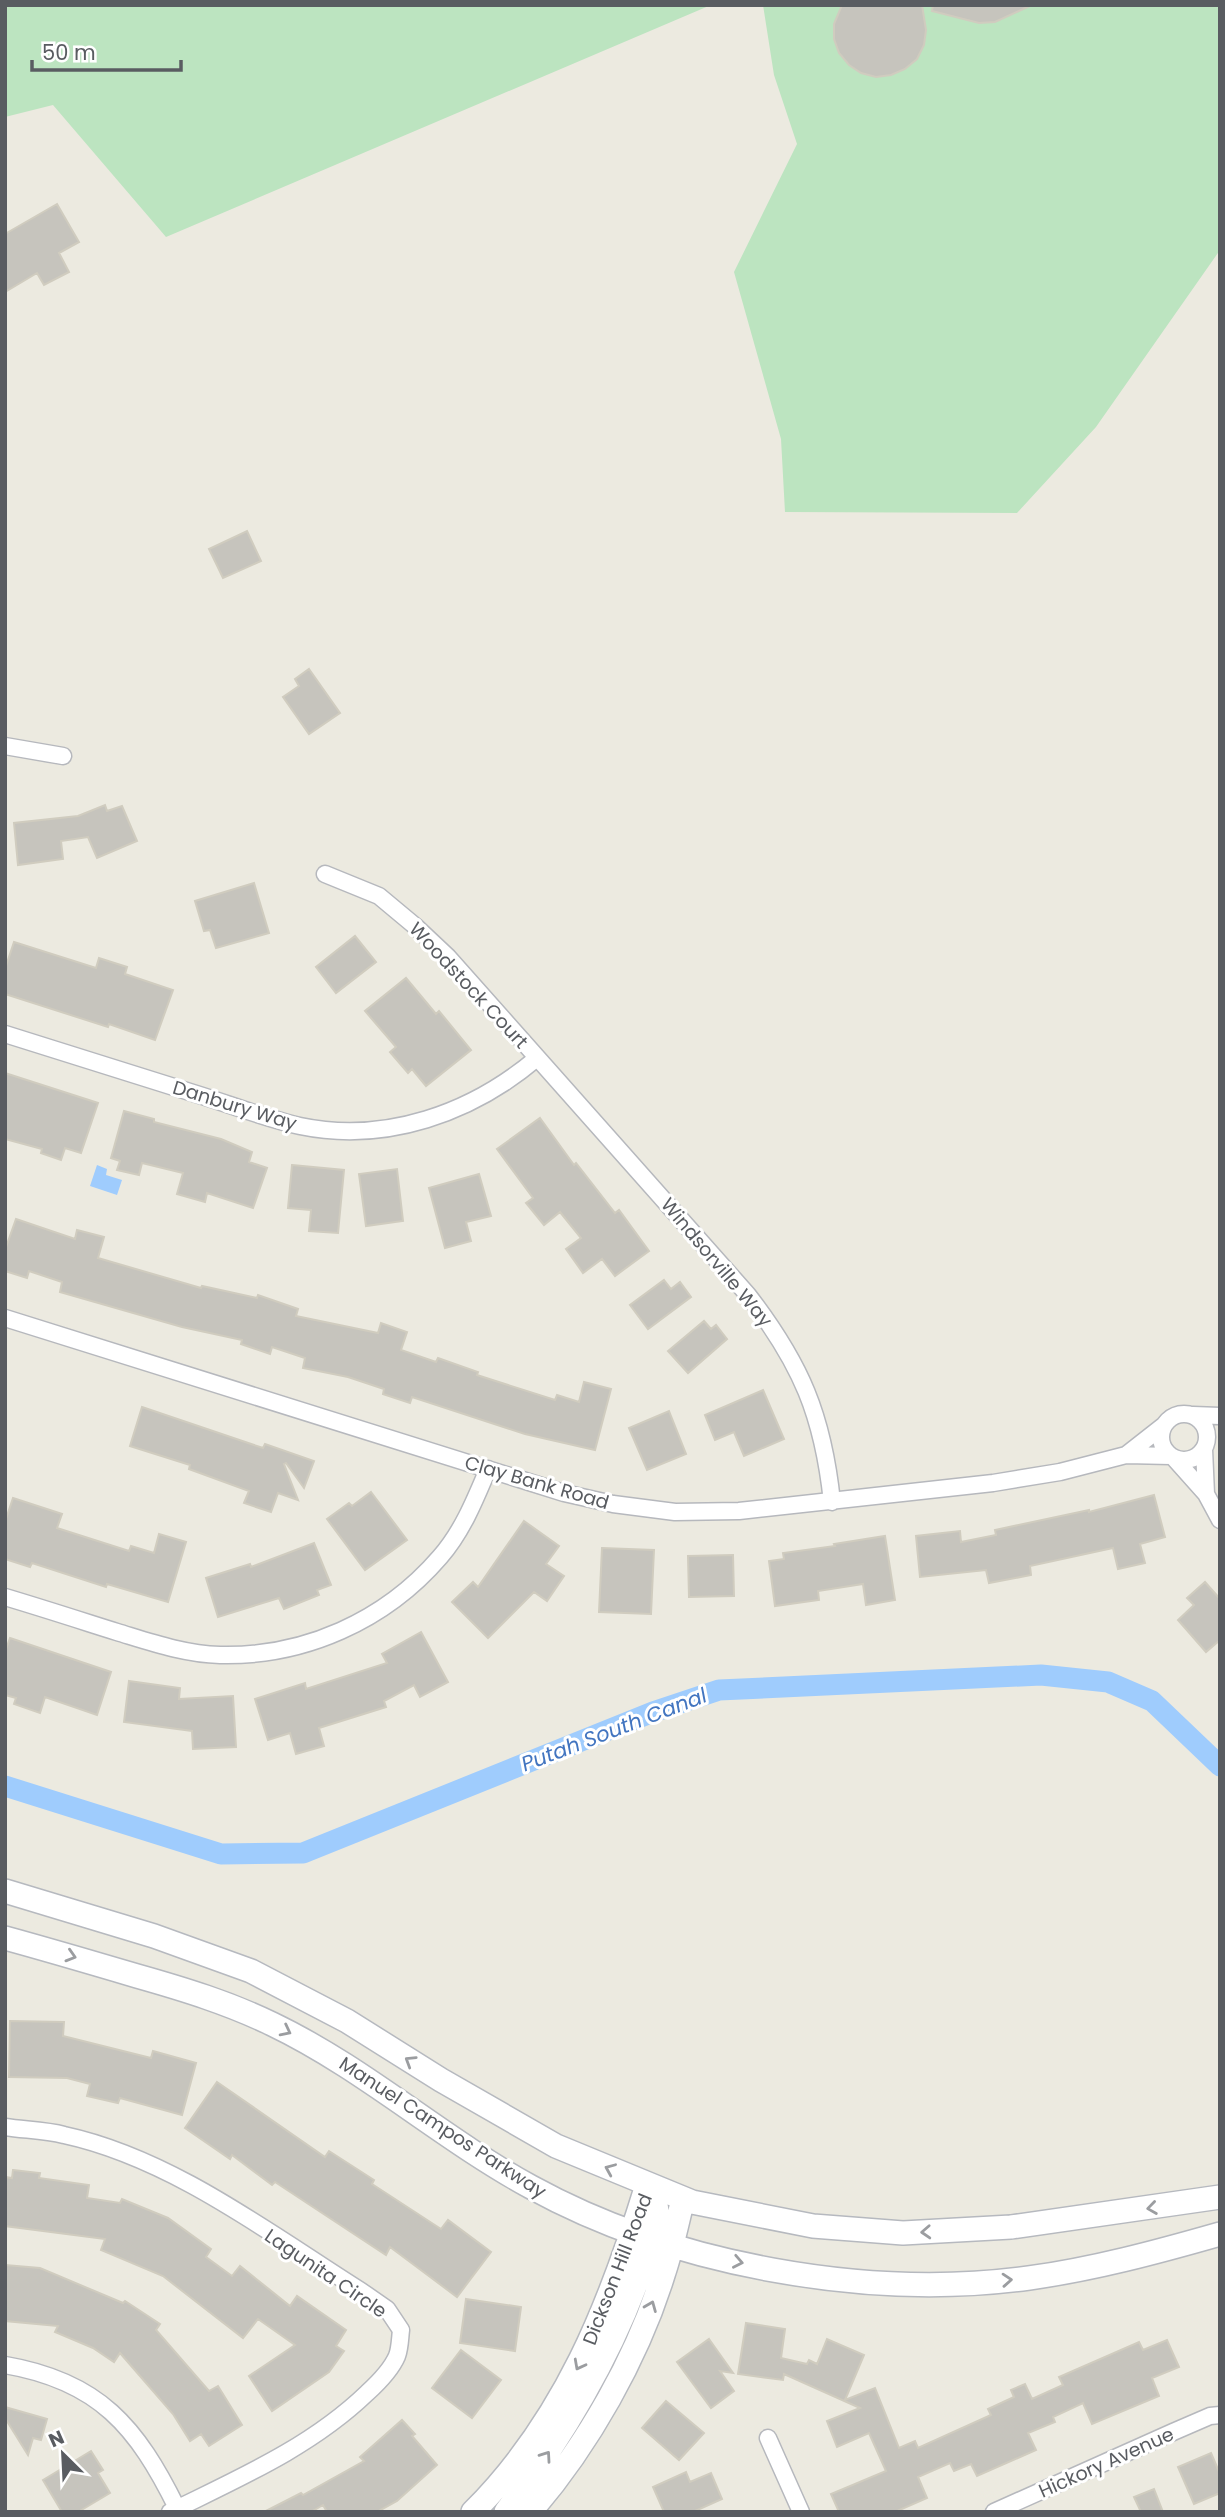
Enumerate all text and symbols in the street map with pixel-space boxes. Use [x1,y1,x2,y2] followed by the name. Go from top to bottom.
[32,28,180,72] scale bar
[42,38,96,67] text: 50 m
[403,916,535,1055] street label: Woodstock Court
[170,1074,300,1137] street label: Danbury Way
[655,1192,779,1333] street label: Windsorville Way
[462,1449,612,1516] street label: Clay Bank Road
[517,1680,712,1778] water label: Putah South Canal
[65,1948,77,1963] one-way arrow
[278,2022,291,2036] one-way arrow
[334,2050,552,2205] street label: Manuel Campos Parkway
[405,2056,418,2069] one-way arrow
[605,2163,617,2177] one-way arrow
[576,2189,659,2349] street label: Dickson Hill Road
[1146,2200,1158,2215] one-way arrow
[259,2222,392,2324] street label: Lagunita Circle
[921,2224,932,2239] one-way arrow
[732,2253,744,2268] one-way arrow
[1001,2273,1012,2288] one-way arrow
[643,2300,657,2313] one-way arrow
[574,2358,587,2371] one-way arrow
[28,2419,98,2489] north arrow
[1034,2421,1178,2504] street label: Hickory Avenue
[44,2424,68,2454] text: N
[538,2451,550,2464] one-way arrow

